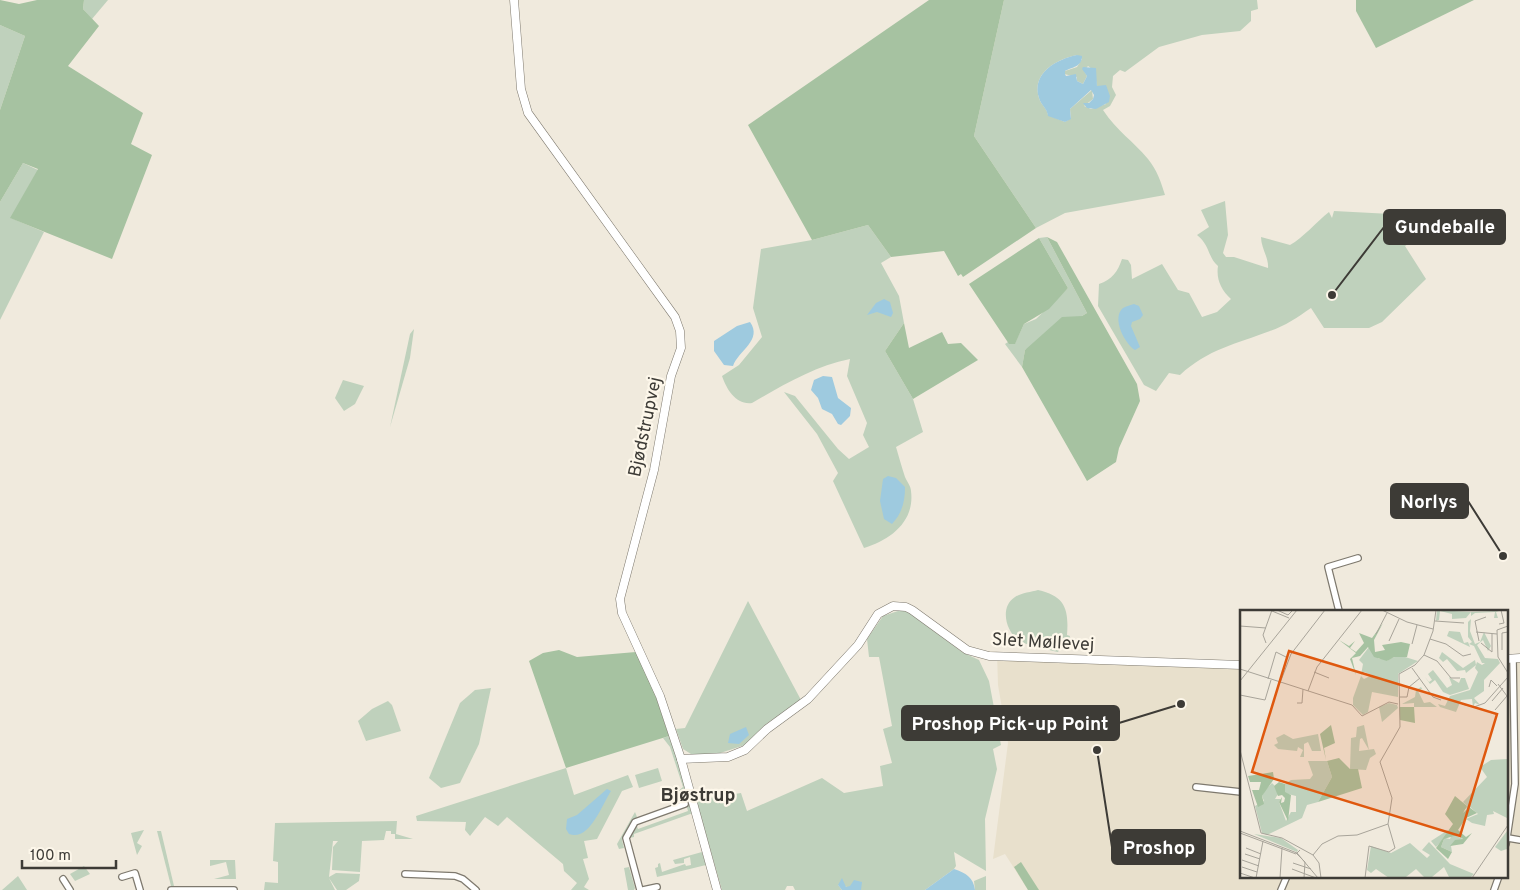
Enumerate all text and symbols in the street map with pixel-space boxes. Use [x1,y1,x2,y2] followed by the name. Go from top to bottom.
[1384,210,1505,244] callout: Gundeballe
[1395,216,1495,240] text: Gundeballe
[624,375,668,479] street label: Bjødstrupvej
[1391,484,1468,518] callout: Norlys
[1400,491,1458,515] text: Norlys
[1240,610,1508,878] inset map
[991,629,1095,657] street label: Slet Møllevej
[902,706,1119,740] callout: Proshop Pick-up Point
[912,713,1108,737] text: Proshop Pick-up Point
[660,784,736,808] district label: Bjøstrup
[1112,830,1205,864] callout: Proshop
[1123,837,1195,861] text: Proshop
[22,838,116,870] scale bar
[30,847,71,866] text: 100 m

